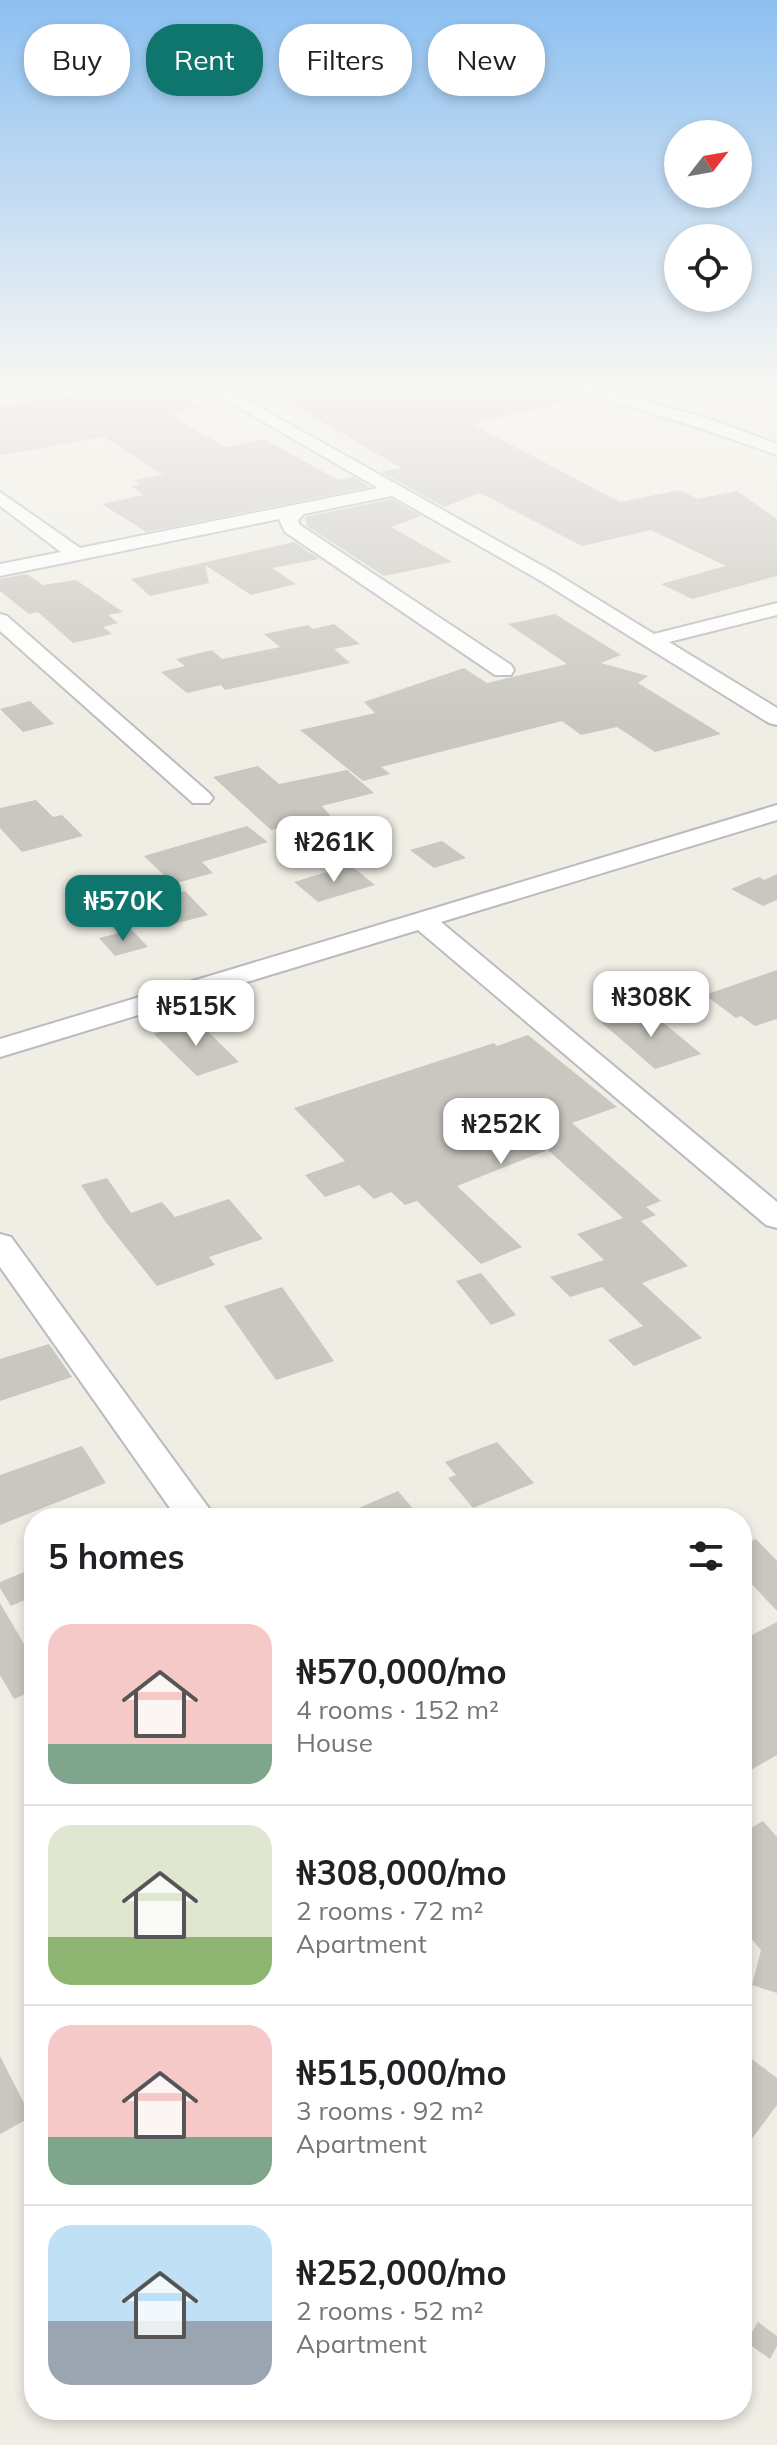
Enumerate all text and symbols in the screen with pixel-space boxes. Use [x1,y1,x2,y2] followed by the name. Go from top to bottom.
[24,24,130,96] chip: Buy
[146,24,263,96] chip: Rent
[279,24,412,96] chip: Filters
[428,24,545,96] chip: New
[664,120,752,208] north arrow
[664,120,752,312] map controls
[664,224,752,312] button: locate
[278,816,390,884] pin: ₦261K
[294,825,374,858] text: ₦261K
[67,875,179,943] pin: ₦570K
[83,884,163,917] text: ₦570K
[595,971,707,1039] pin: ₦308K
[140,980,252,1048] pin: ₦515K
[611,980,691,1013] text: ₦308K
[156,989,236,1022] text: ₦515K
[445,1098,557,1166] pin: ₦252K
[461,1107,541,1140] text: ₦252K
[684,1534,728,1578] icon: filters
[48,1535,185,1578] text: 5 homes
[296,1650,507,1693] text: ₦570,000/mo
[112,1656,208,1752] icon: home
[296,1693,499,1726] text: 4 rooms · 152 m²
[296,1726,373,1759] text: House
[296,1851,507,1894] text: ₦308,000/mo
[112,1857,208,1953] icon: home
[296,1894,483,1927] text: 2 rooms · 72 m²
[296,1927,427,1960] text: Apartment
[296,2051,507,2094] text: ₦515,000/mo
[112,2057,208,2153] icon: home
[296,2094,483,2127] text: 3 rooms · 92 m²
[296,2127,427,2160] text: Apartment
[296,2251,507,2294] text: ₦252,000/mo
[112,2257,208,2353] icon: home
[296,2294,483,2327] text: 2 rooms · 52 m²
[296,2327,427,2360] text: Apartment

